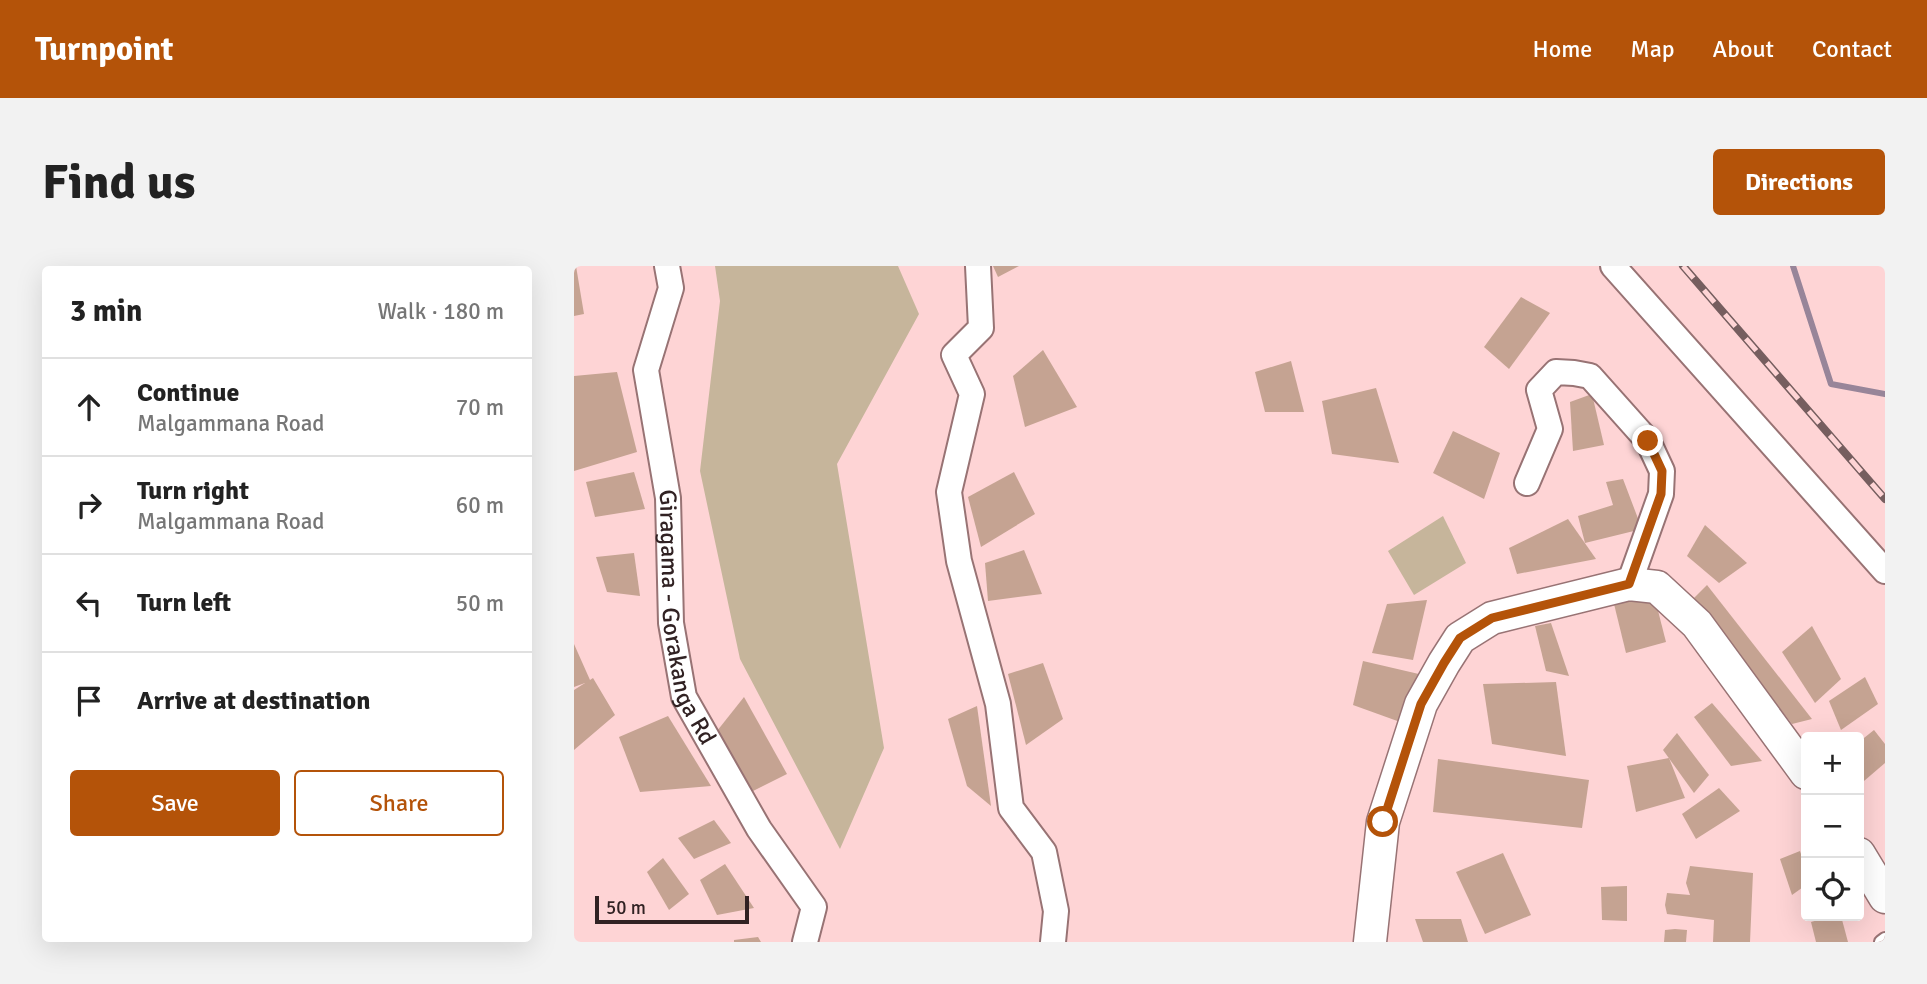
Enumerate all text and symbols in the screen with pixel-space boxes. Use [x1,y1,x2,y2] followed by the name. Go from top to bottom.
[35,29,173,70] text: Turnpoint
[1532,34,1592,64] text: Home
[1630,34,1675,64] text: Map
[1713,34,1774,64] text: About
[1812,34,1892,64] text: Contact
[1713,149,1885,215] button: Directions
[42,152,195,212] text: Find us
[70,293,142,330] text: 3 min
[378,297,504,326] text: Walk · 180 m
[137,377,239,409] text: Continue
[70,388,108,426] icon: ahead
[456,393,504,422] text: 70 m
[137,409,324,438] text: Malgammana Road
[1632,425,1663,456] route end
[137,475,249,507] text: Turn right
[70,486,108,524] icon: right
[652,487,723,750] street label: Giragama - Gorakanga Rd
[456,491,504,520] text: 60 m
[137,507,324,536] text: Malgammana Road
[70,584,108,622] icon: left
[137,587,231,619] text: Turn left
[456,589,504,618] text: 50 m
[70,682,108,720] icon: arrive
[137,685,370,717] text: Arrive at destination
[1801,732,1864,921] map controls
[1801,732,1864,795] button: +
[70,770,280,836] button: Save
[294,770,504,836] button: Share
[1801,795,1864,858] button: −
[1367,806,1398,837] route start
[1801,858,1864,921] button: locate
[595,893,749,925] scale bar
[606,896,646,920] text: 50 m

